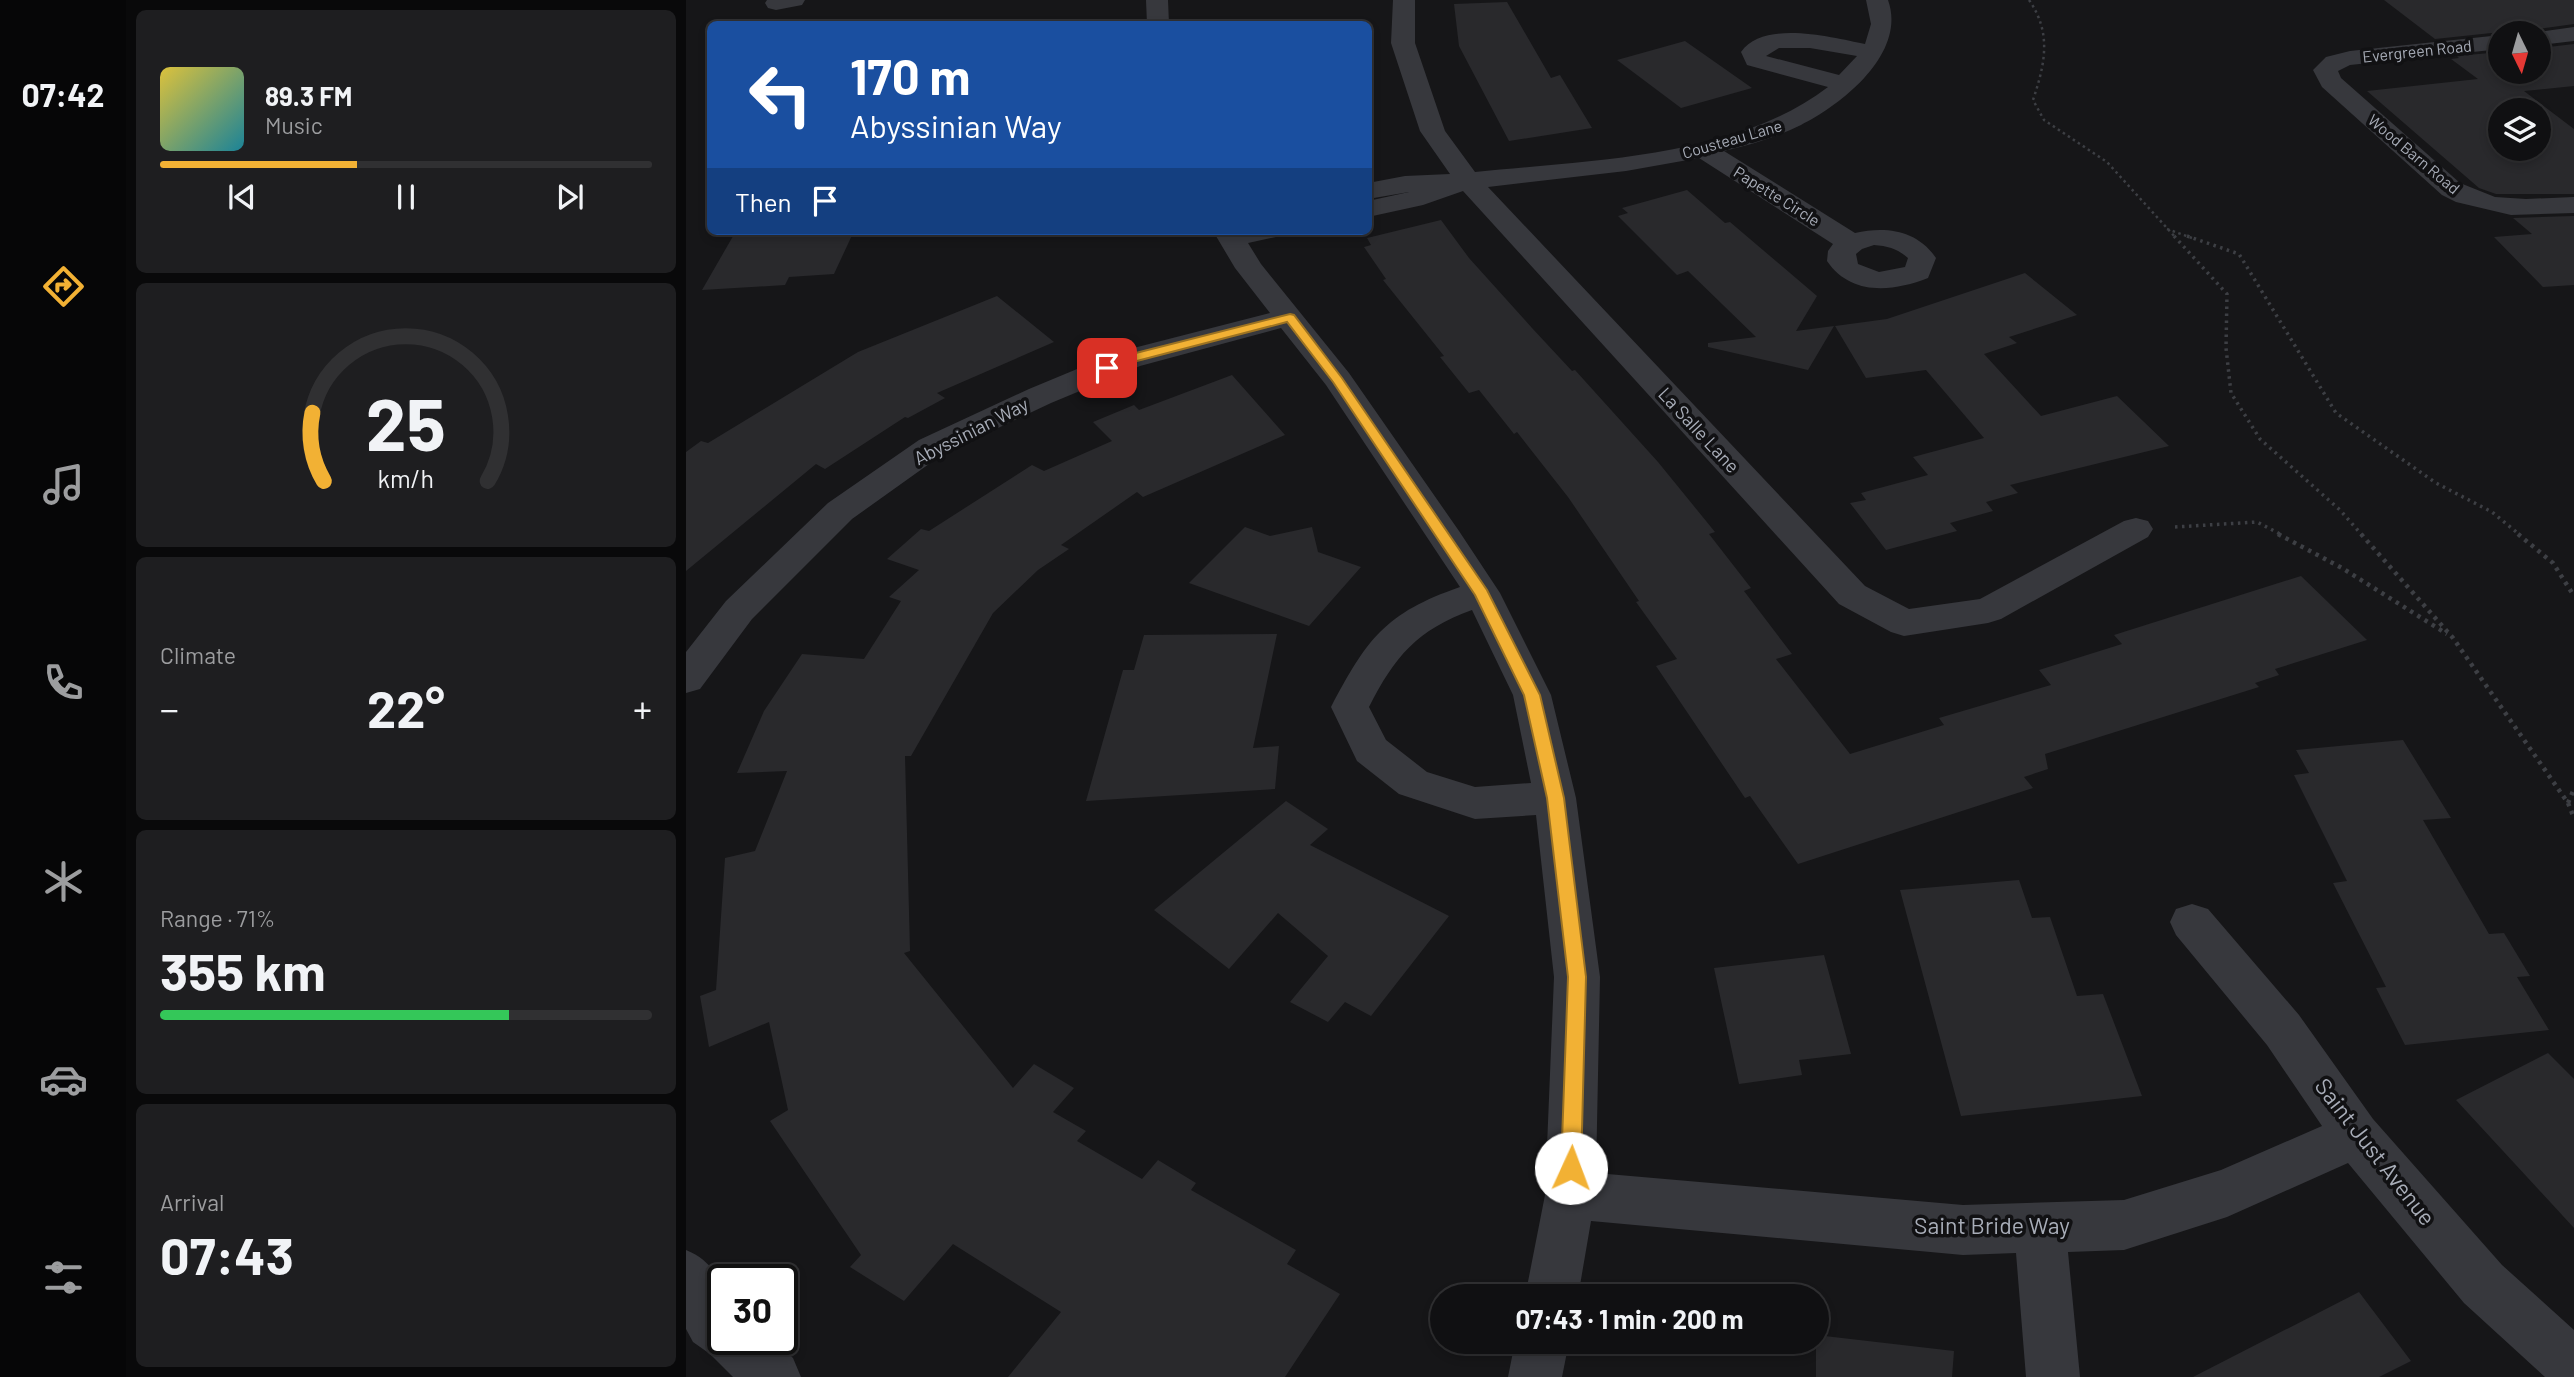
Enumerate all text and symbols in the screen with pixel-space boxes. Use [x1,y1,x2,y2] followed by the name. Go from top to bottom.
[2488,21,2552,84] north arrow
[2488,21,2551,161] map controls
[2361,35,2473,66] street label: Evergreen Road
[850,46,970,105] text: 170 m
[735,49,826,140] icon: left
[21,75,105,113] text: 07:42
[265,80,352,111] text: 89.3 FM
[2488,98,2551,161] button: layers
[850,106,1062,144] text: Abyssinian Way
[2365,110,2464,197] street label: Wood Barn Road
[265,111,323,139] text: Music
[1680,115,1784,162] street label: Cousteau Lane
[1731,162,1824,230] street label: Papette Circle
[223,178,261,216] icon: previous
[387,178,425,216] icon: pause
[551,178,589,216] icon: next
[806,182,844,220] icon: arrive
[735,186,792,217] text: Then
[39,262,88,311] icon: directions
[1077,338,1137,398] pin
[1088,349,1126,387] icon: arrive
[366,379,446,467] text: 25
[1654,382,1745,477] street label: La Salle Lane
[910,392,1032,469] street label: Abyssinian Way
[39,460,88,509] icon: music
[378,463,434,493] text: km/h
[160,641,236,669] text: Climate
[39,658,88,707] icon: phone
[367,676,445,738] text: 22°
[160,685,179,731] text: −
[633,685,652,731] text: +
[39,857,88,906] icon: climate
[160,904,275,932] text: Range · 71%
[160,939,326,1001] text: 355 km
[39,1055,88,1104] icon: car
[2310,1072,2442,1231] street label: Saint Just Avenue
[1534,1131,1608,1205] position arrow
[160,1188,224,1216] text: Arrival
[1914,1211,2070,1239] street label: Saint Bride Way
[160,1223,294,1285] text: 07:43
[39,1253,88,1302] icon: filters
[707,1264,798,1355] speed limit sign: 30
[1515,1303,1744,1334] text: 07:43 · 1 min · 200 m

